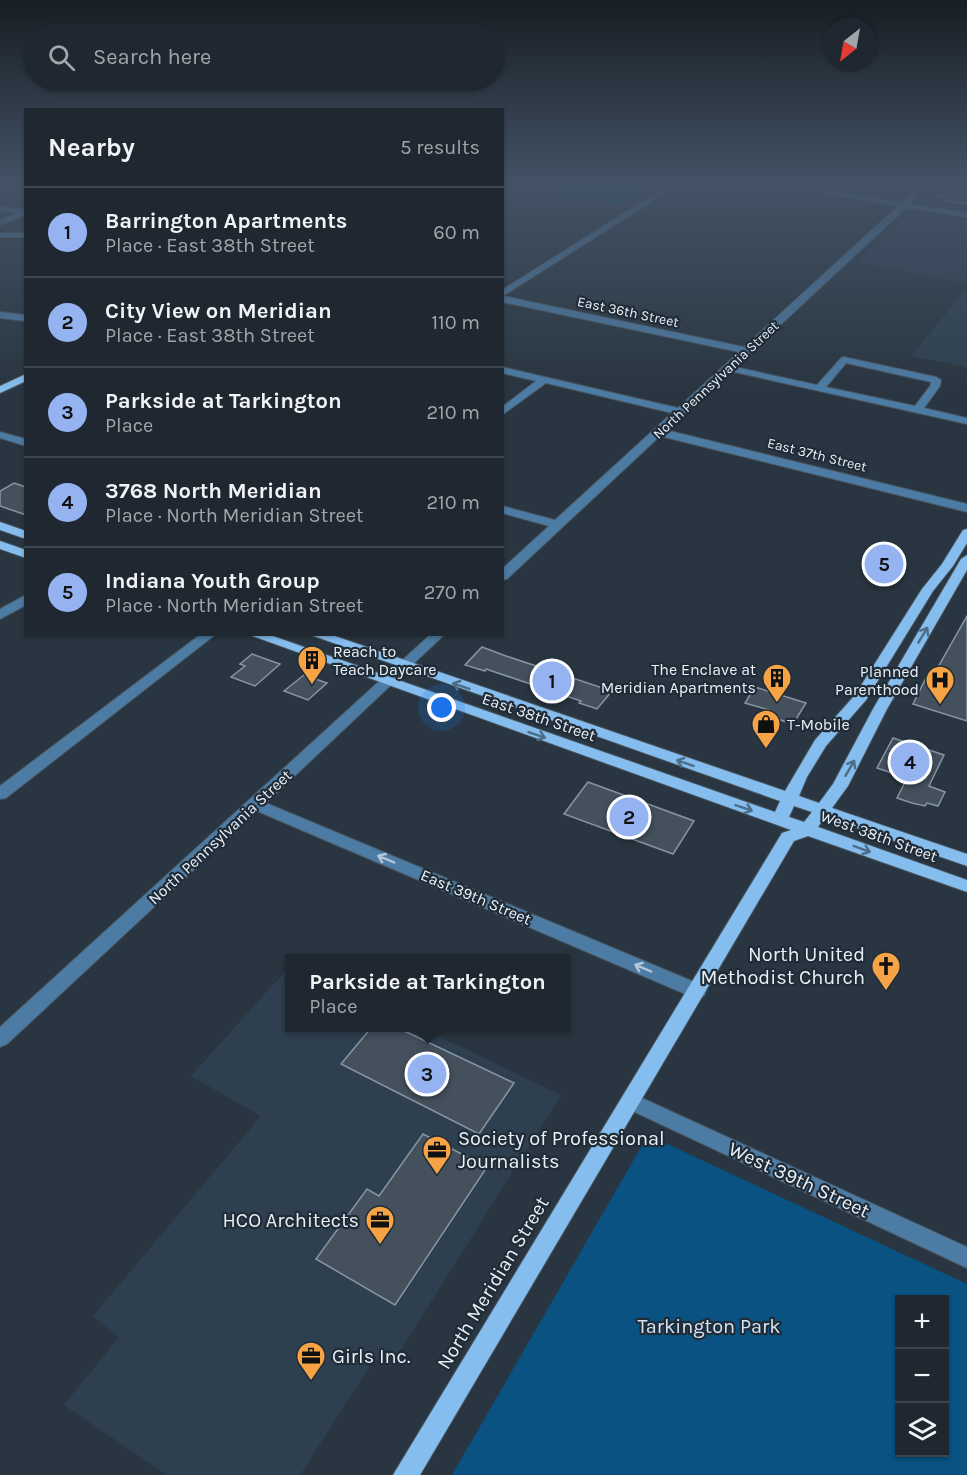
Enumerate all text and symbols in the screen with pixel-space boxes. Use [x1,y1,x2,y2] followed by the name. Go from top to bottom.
[823,18,877,72] north arrow
[24,24,504,90] search box
[45,41,78,74] icon: search
[93,44,211,70] text: Search here
[48,132,135,163] text: Nearby
[400,136,480,159] text: 5 results
[105,208,347,234] text: Barrington Apartments
[64,221,71,244] text: 1
[433,221,480,244] text: 60 m
[105,234,315,257] text: Place · East 38th Street
[576,293,680,331] street label: East 36th Street
[105,298,332,324] text: City View on Meridian
[61,311,74,334] text: 2
[431,311,480,334] text: 110 m
[650,317,782,443] street label: North Pennsylvania Street
[105,324,315,347] text: Place · East 38th Street
[105,388,342,414] text: Parkside at Tarkington
[61,401,74,424] text: 3
[426,401,480,424] text: 210 m
[105,414,153,437] text: Place
[766,434,868,476] street label: East 37th Street
[105,478,322,504] text: 3768 North Meridian
[62,491,73,514] text: 4
[426,491,480,514] text: 210 m
[105,504,363,527] text: Place · North Meridian Street
[864,542,904,586] pin: 5
[105,568,320,594] text: Indiana Youth Group
[62,581,73,604] text: 5
[424,581,480,604] text: 270 m
[105,594,363,617] text: Place · North Meridian Street
[918,627,930,644] one-way arrow
[333,642,436,679] place label: Reach to Teach Daycare
[296,644,328,686] building icon: Reach to Teach Daycare
[532,658,572,704] pin: 1
[601,660,756,697] place label: The Enclave at Meridian Apartments
[761,662,793,704] building icon: The Enclave at Meridian Apartments
[835,662,919,699] place label: Planned Parenthood
[924,664,956,706] hospital icon: Planned Parenthood
[452,679,471,690] one-way arrow
[480,689,598,745] street label: East 38th Street
[427,693,456,722] your location
[750,708,782,750] shop icon: T-Mobile
[787,715,850,734] place label: T-Mobile
[527,730,546,741] one-way arrow
[890,740,930,784] pin: 4
[676,757,695,768] one-way arrow
[845,760,857,777] one-way arrow
[144,766,296,908] street label: North Pennsylvania Street
[610,794,648,840] pin: 2
[734,803,753,814] one-way arrow
[818,806,940,866] street label: West 38th Street
[852,845,871,856] one-way arrow
[377,853,396,864] one-way arrow
[418,865,534,929] street label: East 39th Street
[701,943,865,989] place label: North United Methodist Church
[870,950,902,992] church icon: North United Methodist Church
[285,954,570,1032] popup
[634,962,652,973] one-way arrow
[309,969,546,995] text: Parkside at Tarkington
[309,995,357,1018] text: Place
[408,1052,446,1096] pin: 3
[458,1127,665,1173] place label: Society of Professional Journalists
[421,1134,453,1176] office icon: Society of Professional Journalists
[725,1137,874,1223] street label: West 39th Street
[432,1192,554,1373] street label: North Meridian Street
[364,1204,396,1246] office icon: HCO Architects
[223,1209,359,1232] place label: HCO Architects
[895,1295,949,1457] map controls
[895,1295,949,1349] button: +
[638,1315,780,1338] park label: Tarkington Park
[295,1340,327,1382] office icon: Girls Inc.
[332,1345,411,1368] place label: Girls Inc.
[895,1349,949,1403] button: −
[895,1403,949,1457] button: layers

